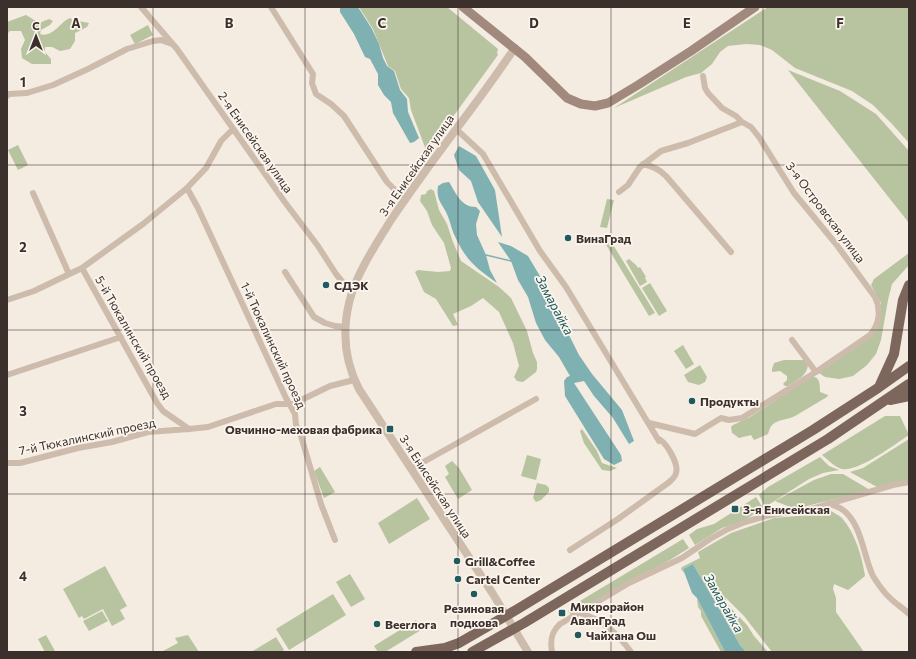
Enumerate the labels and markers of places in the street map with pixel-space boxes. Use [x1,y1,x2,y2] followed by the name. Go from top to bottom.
[576,231,632,245] place label: ВинаГрад
[563,233,573,243] marker: ВинаГрад
[334,278,369,292] place label: СДЭК
[321,280,331,290] marker: СДЭК
[700,394,759,408] place label: Продукты
[687,396,697,406] marker: Продукты
[225,422,382,436] place label: Овчинно-меховая фабрика
[385,424,395,434] marker: Овчинно-меховая фабрика
[743,502,830,516] place label: 3-я Енисейская
[730,504,740,514] marker: 3-я Енисейская
[465,554,535,568] place label: Grill&Coffee
[452,556,462,566] marker: Grill&Coffee
[466,572,540,586] place label: Cartel Center
[453,574,463,584] marker: Cartel Center
[469,589,479,599] marker: Резиновая подкова
[570,599,644,627] place label: Микрорайон АванГрад
[444,601,504,629] place label: Резиновая подкова
[557,608,567,618] marker: Микрорайон АванГрад
[385,617,436,631] place label: Beerлога
[372,619,382,629] marker: Beerлога
[586,628,656,642] place label: Чайхана Ош
[573,630,583,640] marker: Чайхана Ош

